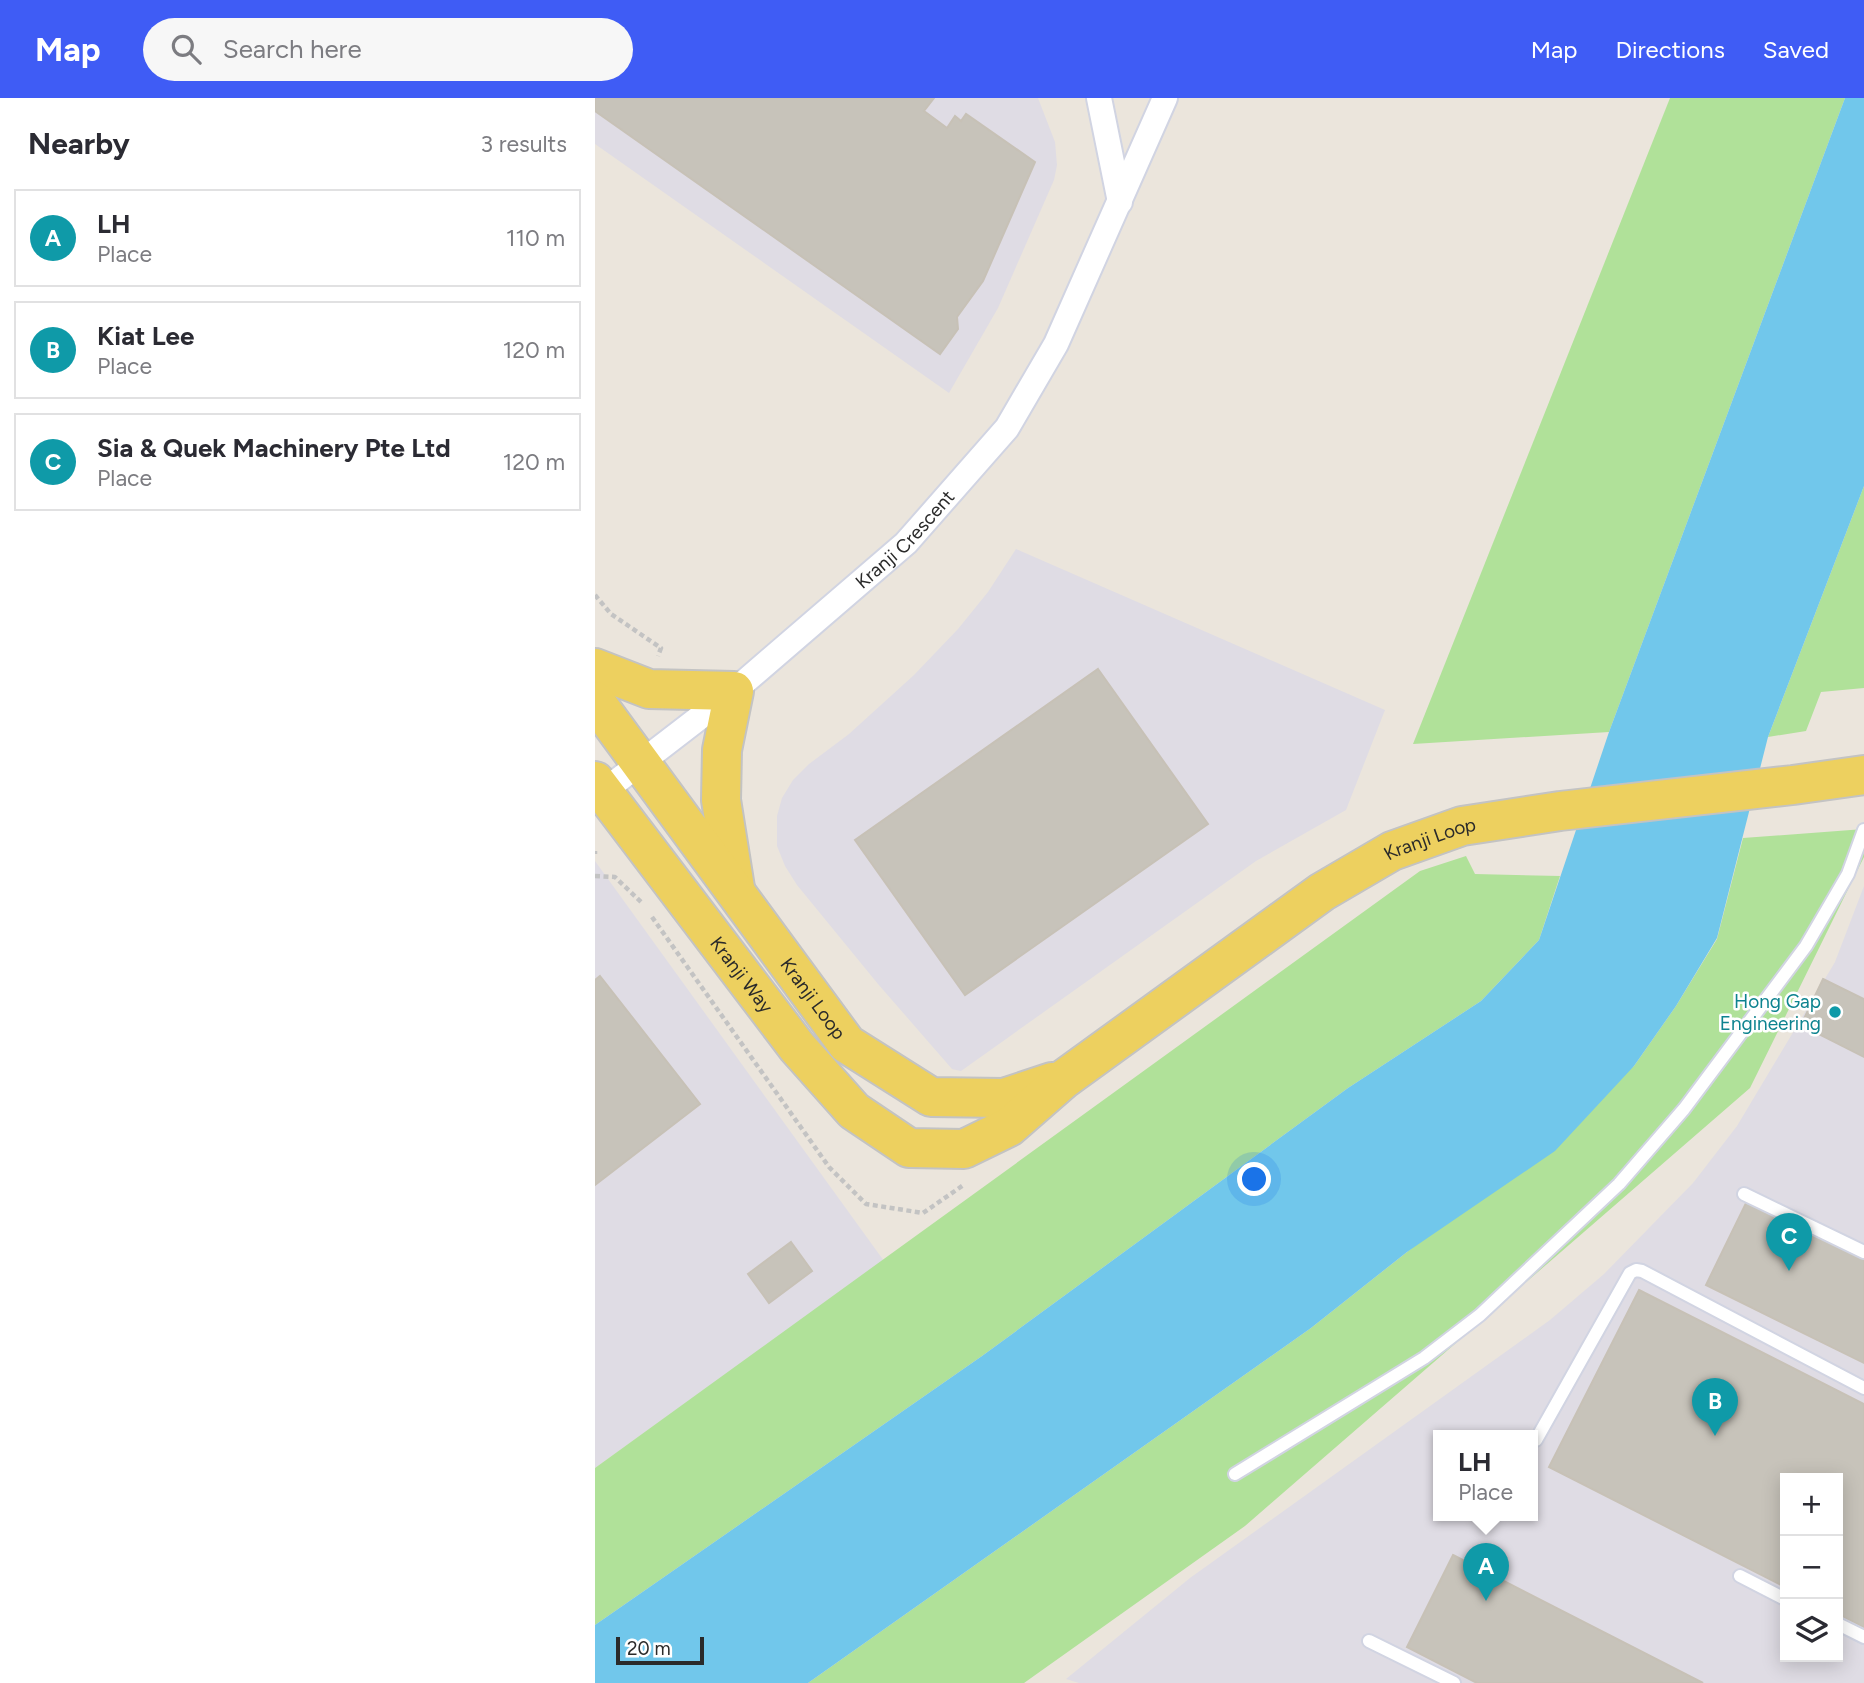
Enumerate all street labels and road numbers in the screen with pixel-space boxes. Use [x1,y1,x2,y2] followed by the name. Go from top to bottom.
[850,485,959,593] street label: Kranji Crescent
[1380,813,1477,865] street label: Kranji Loop
[706,932,778,1017] street label: Kranji Way
[776,953,851,1044] street label: Kranji Loop

